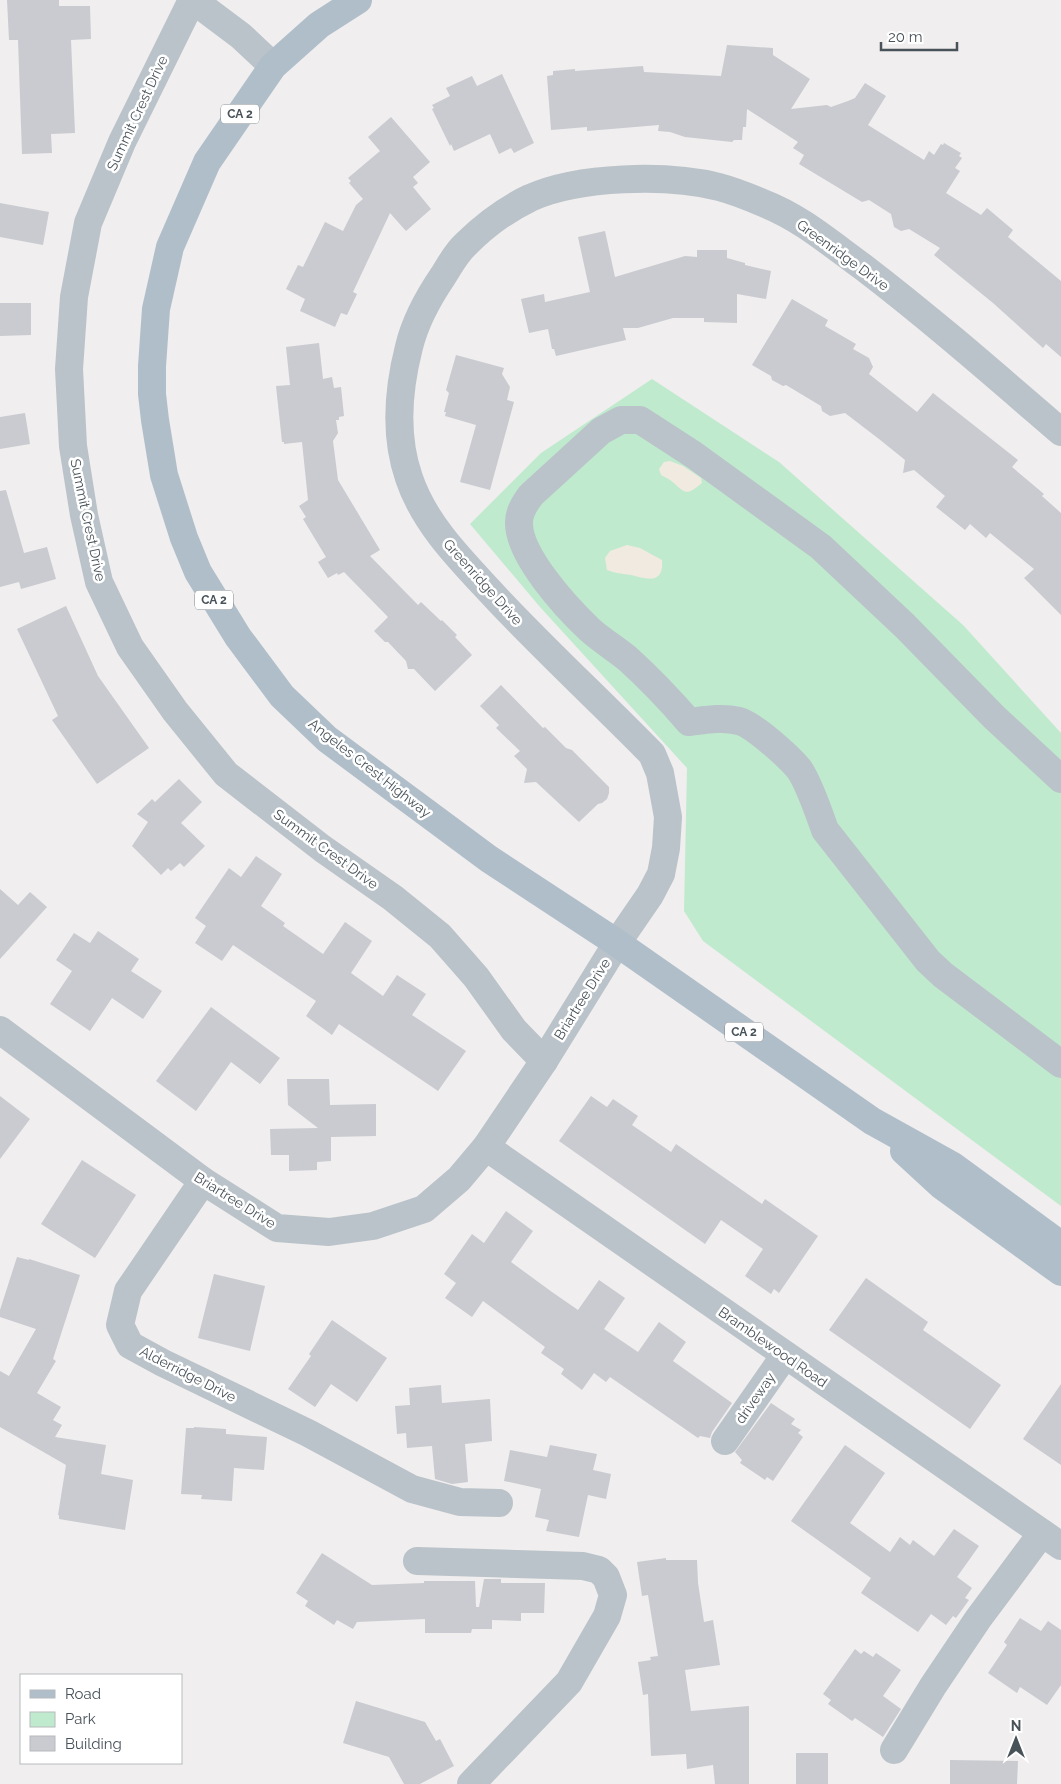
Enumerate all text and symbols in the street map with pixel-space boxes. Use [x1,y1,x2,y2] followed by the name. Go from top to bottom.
[881,20,957,52] scale bar
[888,28,923,46] text: 20 m
[103,53,171,173] street label: Summit Crest Drive
[221,105,259,124] road number: CA 2
[794,216,892,294] street label: Greenridge Drive
[67,457,109,583] street label: Summit Crest Drive
[440,536,526,628] street label: Greenridge Drive
[195,590,233,610] road number: CA 2
[306,715,435,821] street label: Angeles Crest Highway
[271,806,381,892] street label: Summit Crest Drive
[551,955,613,1043] street label: Briartree Drive
[725,1022,763,1042] road number: CA 2
[191,1169,279,1231] street label: Briartree Drive
[716,1304,830,1390] street label: Bramblewood Road
[137,1343,239,1405] street label: Alderridge Drive
[732,1369,778,1426] street label: driveway
[20,1674,182,1764] legend
[65,1685,101,1703] text: Road
[65,1710,96,1728] text: Park
[991,1714,1041,1764] north arrow
[1011,1718,1021,1734] text: N
[65,1735,122,1753] text: Building

